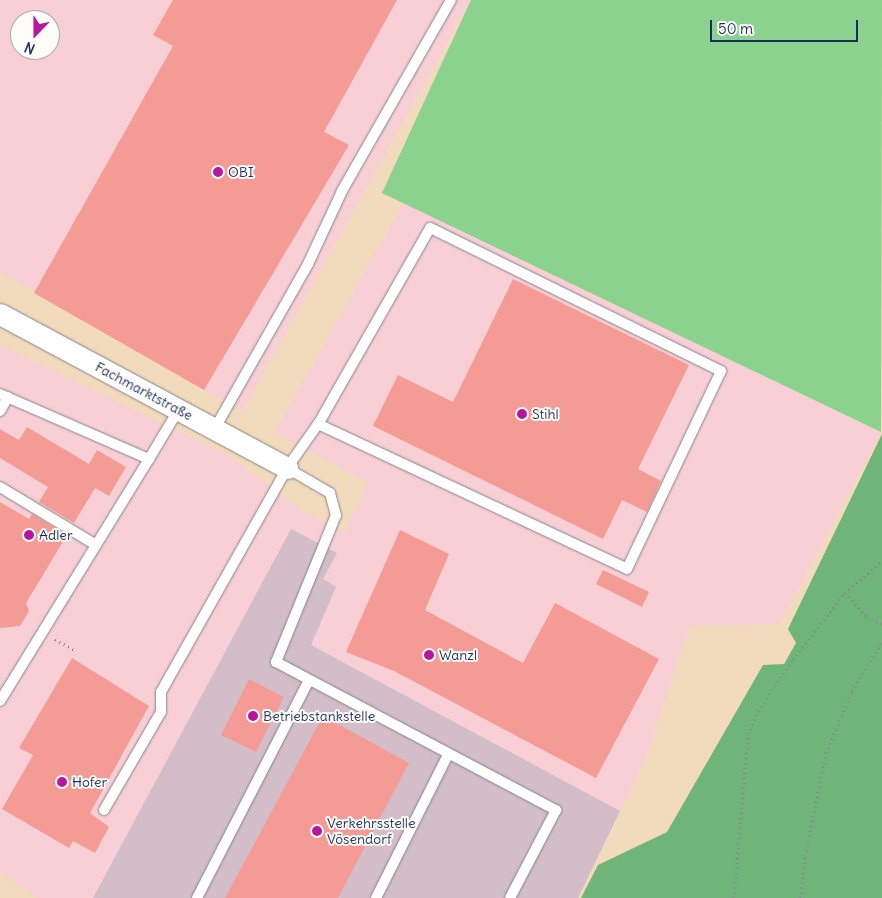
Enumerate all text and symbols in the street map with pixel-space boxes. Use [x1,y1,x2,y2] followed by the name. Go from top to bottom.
[10,10,60,60] north arrow
[712,10,860,42] scale bar
[718,19,753,38] text: 50 m
[22,38,38,58] text: N
[228,164,254,180] place label: OBI
[212,166,224,178] marker: OBI
[92,358,196,424] street label: Fachmarktstraße
[532,406,559,422] place label: Stihl
[516,408,528,420] marker: Stihl
[39,527,73,543] place label: Adler
[23,529,35,541] marker: Adler
[439,647,477,663] place label: Wanzl
[423,649,435,661] marker: Wanzl
[263,708,375,724] place label: Betriebstankstelle
[247,710,259,722] marker: Betriebstankstelle
[72,774,107,790] place label: Hofer
[56,776,68,788] marker: Hofer
[327,815,415,848] place label: Verkehrsstelle Vösendorf
[311,825,323,837] marker: Verkehrsstelle Vösendorf

